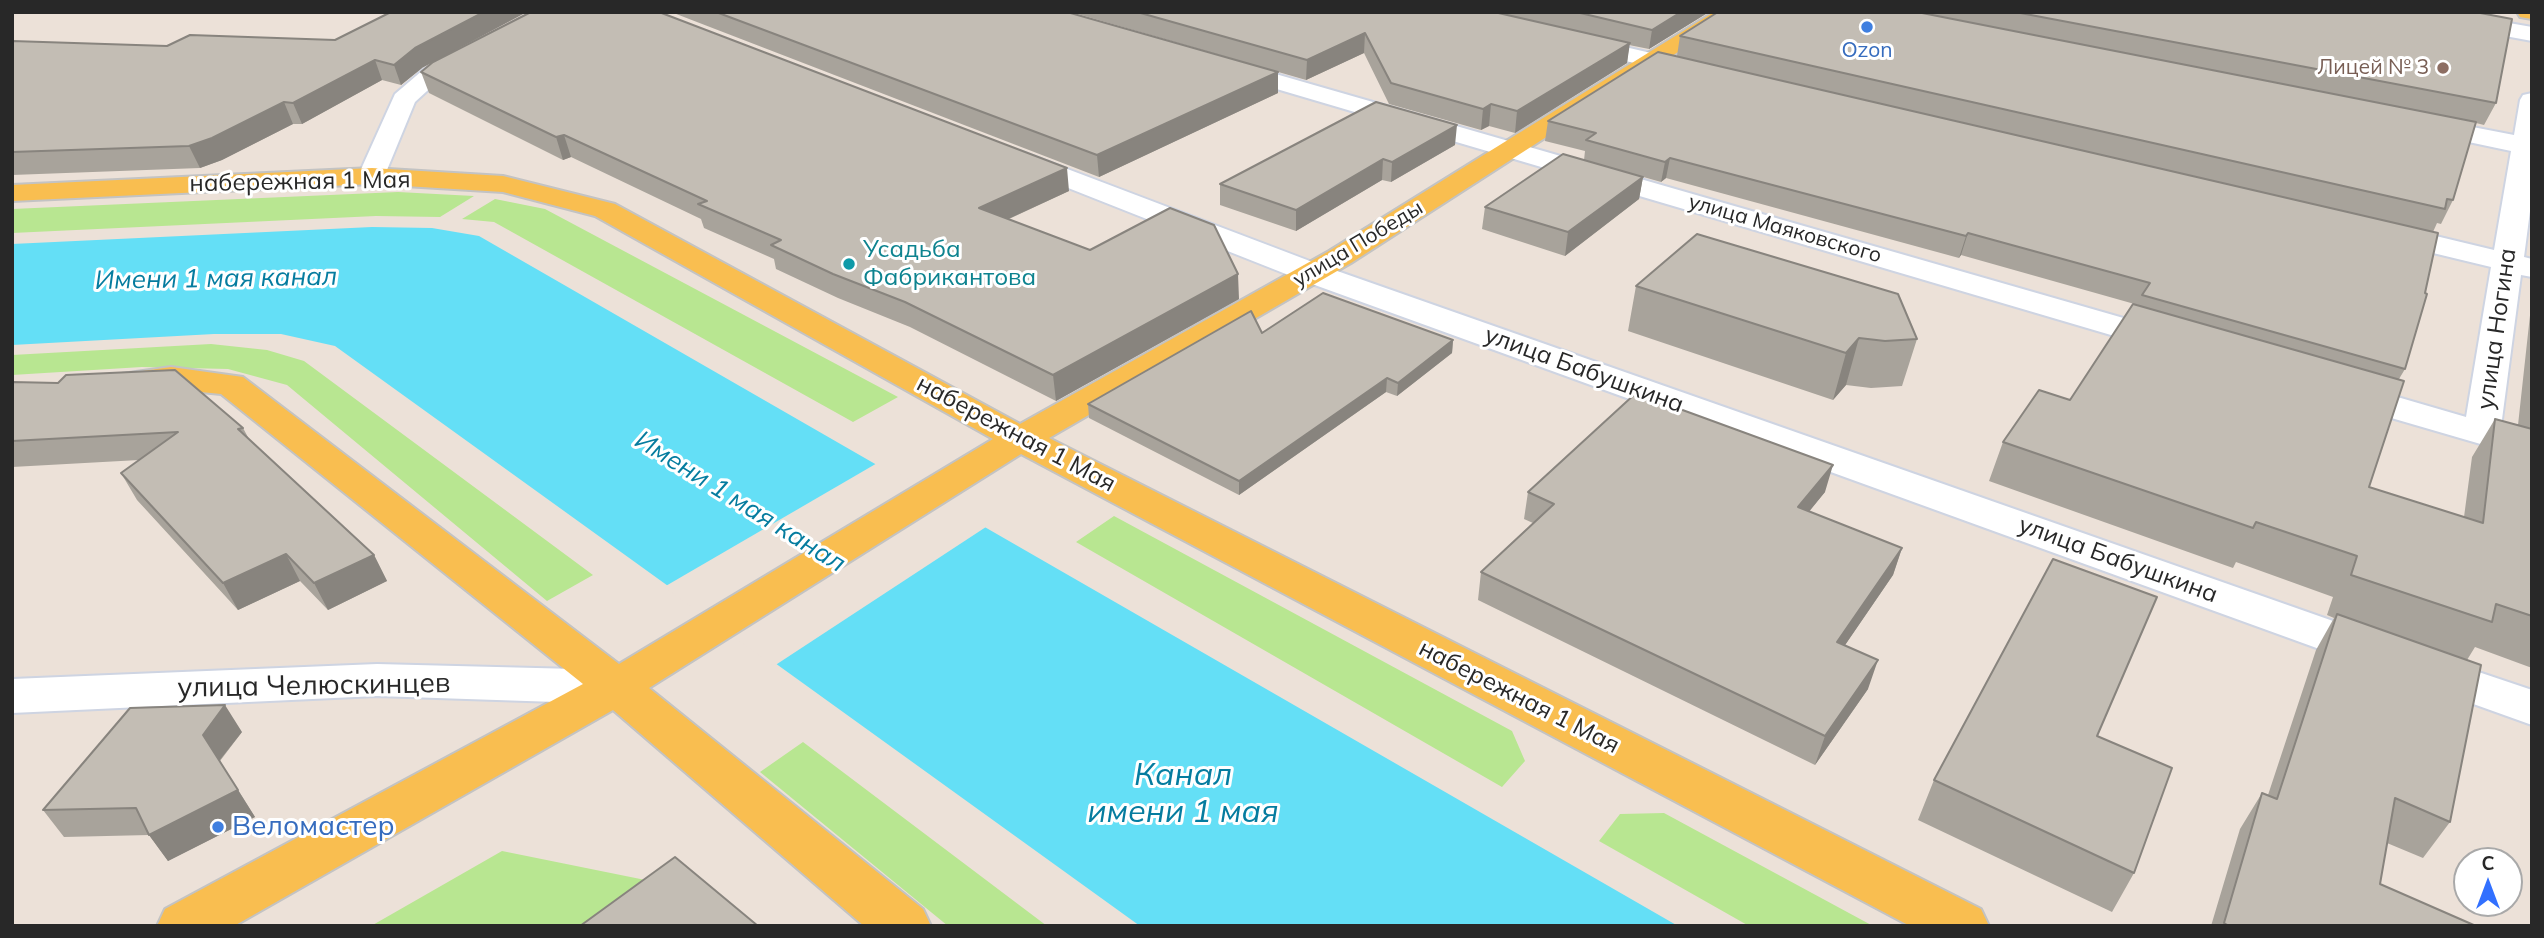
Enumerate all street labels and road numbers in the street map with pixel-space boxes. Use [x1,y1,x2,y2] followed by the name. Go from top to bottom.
[189,166,411,198] street label: набережная 1 Мая
[1685,189,1885,269] street label: улица Маяковского
[1288,195,1428,293] street label: улица Победы
[2471,247,2523,411] street label: улица Ногина
[1481,321,1687,419] street label: улица Бабушкина
[912,369,1120,499] street label: набережная 1 Мая
[2015,511,2221,609] street label: улица Бабушкина
[1414,634,1624,760] street label: набережная 1 Мая
[177,667,451,705] street label: улица Челюскинцев

